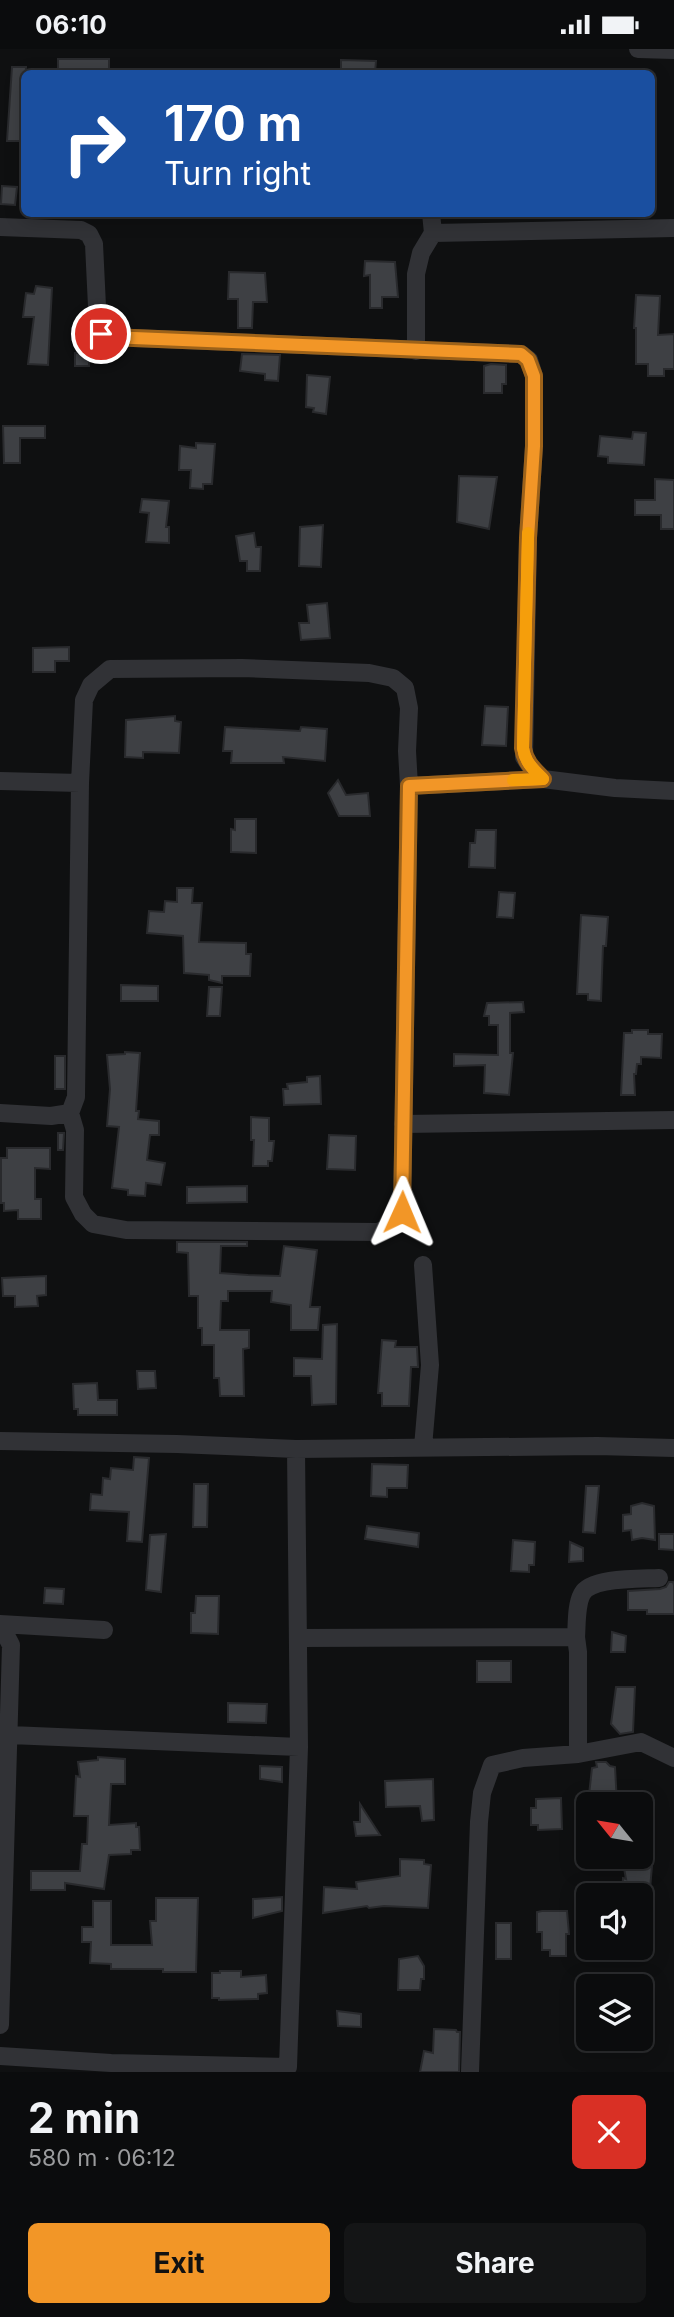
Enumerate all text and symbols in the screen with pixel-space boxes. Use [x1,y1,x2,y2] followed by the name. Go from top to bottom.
[35,9,107,40] text: 06:10
[164,94,302,153] text: 170 m
[49,98,140,189] icon: right
[164,154,311,193] text: Turn right
[71,304,131,364] pin
[82,315,120,353] icon: arrive
[365,1175,439,1249] position arrow
[576,1792,653,1869] north arrow
[576,1792,653,2051] map controls
[576,1883,653,1960] button: sound
[576,1974,653,2051] button: layers
[28,2092,140,2143] text: 2 min
[572,2095,646,2169] button: close
[28,2144,176,2172] text: 580 m · 06:12
[28,2223,330,2303] button: Exit
[344,2223,646,2303] button: Share

